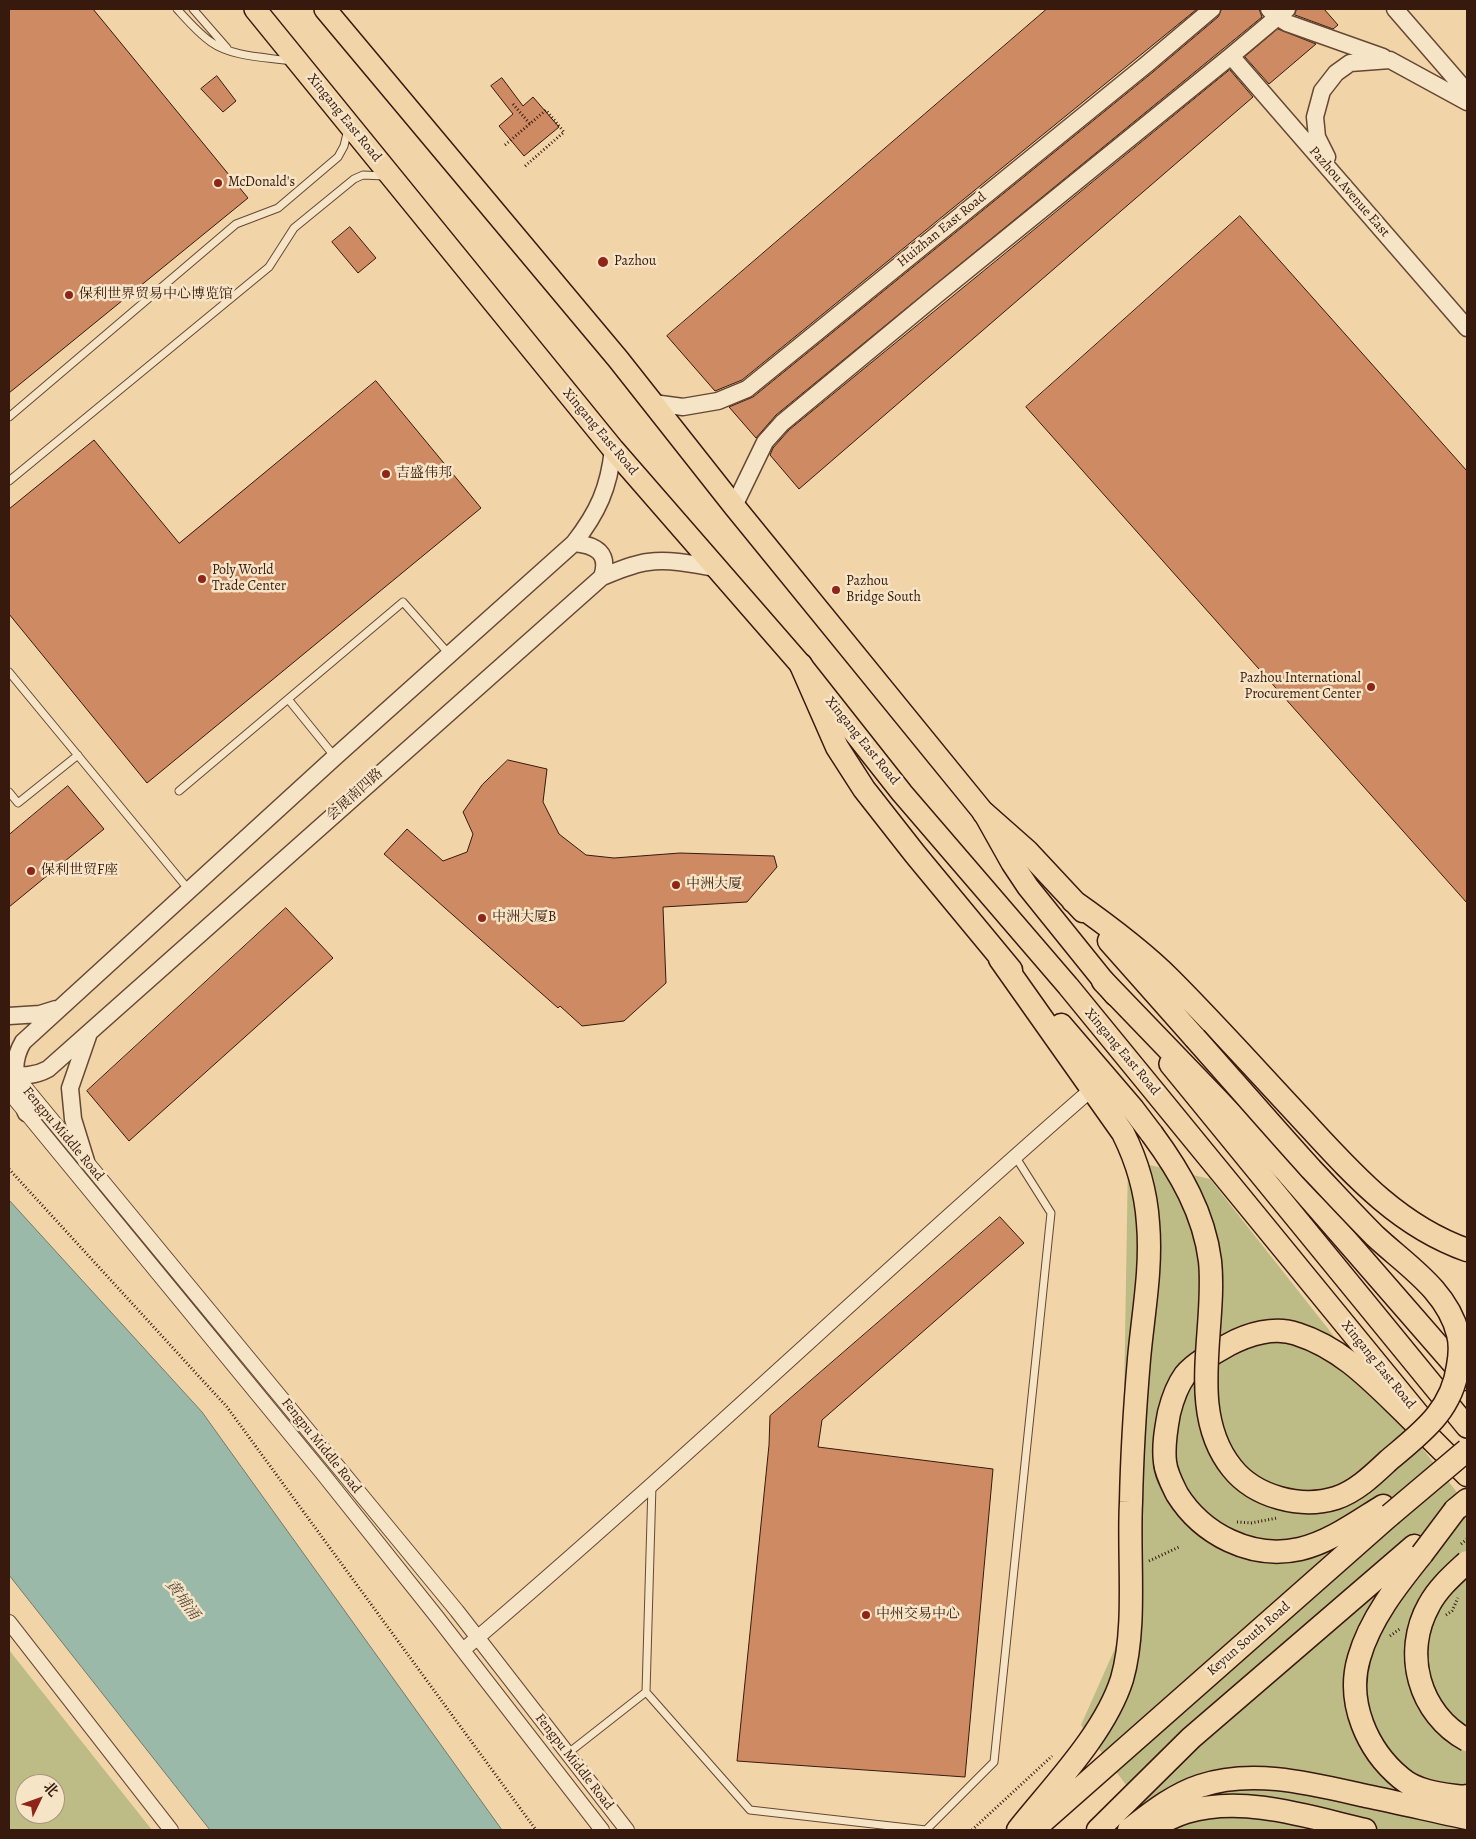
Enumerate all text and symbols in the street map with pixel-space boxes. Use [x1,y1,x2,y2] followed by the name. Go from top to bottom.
[303,71,385,165] street label: Xingang East Road
[1305,143,1393,241] street label: Pazhou Avenue East
[228,175,295,191] place label: McDonald's
[212,177,224,189] marker: McDonald's
[894,189,990,271] street label: Huizhan East Road
[614,254,656,270] place label: Pazhou
[596,255,610,269] marker: Pazhou
[79,287,233,303] place label: 保利世界贸易中心博览馆
[63,289,75,301] marker: 保利世界贸易中心博览馆
[559,385,641,479] street label: Xingang East Road
[396,466,452,482] place label: 吉盛伟邦
[380,468,392,480] marker: 吉盛伟邦
[212,563,286,596] place label: Poly World Trade Center
[196,573,208,585] marker: Poly World Trade Center
[846,574,921,606] place label: Pazhou Bridge South
[830,584,842,596] marker: Pazhou Bridge South
[1240,671,1361,704] place label: Pazhou International Procurement Center
[1365,681,1377,693] marker: Pazhou International Procurement Center
[821,694,903,788] street label: Xingang East Road
[323,765,387,825] street label: 会展南四路
[41,863,118,879] place label: 保利世贸F座
[25,865,37,877] marker: 保利世贸F座
[686,877,742,893] place label: 中洲大厦
[670,879,682,891] marker: 中洲大厦
[492,910,556,926] place label: 中洲大厦B
[476,912,488,924] marker: 中洲大厦B
[1081,1005,1163,1099] street label: Xingang East Road
[19,1084,107,1184] street label: Fengpu Middle Road
[1337,1318,1419,1412] street label: Xingang East Road
[277,1395,365,1497] street label: Fengpu Middle Road
[161,1577,203,1623] water label: 黄埔涌
[1204,1598,1294,1680] street label: Keyun South Road
[876,1607,960,1623] place label: 中州交易中心
[860,1609,872,1621] marker: 中州交易中心
[531,1711,617,1813] street label: Fengpu Middle Road
[15,1774,65,1824] north arrow
[39,1778,63,1801] text: 北

